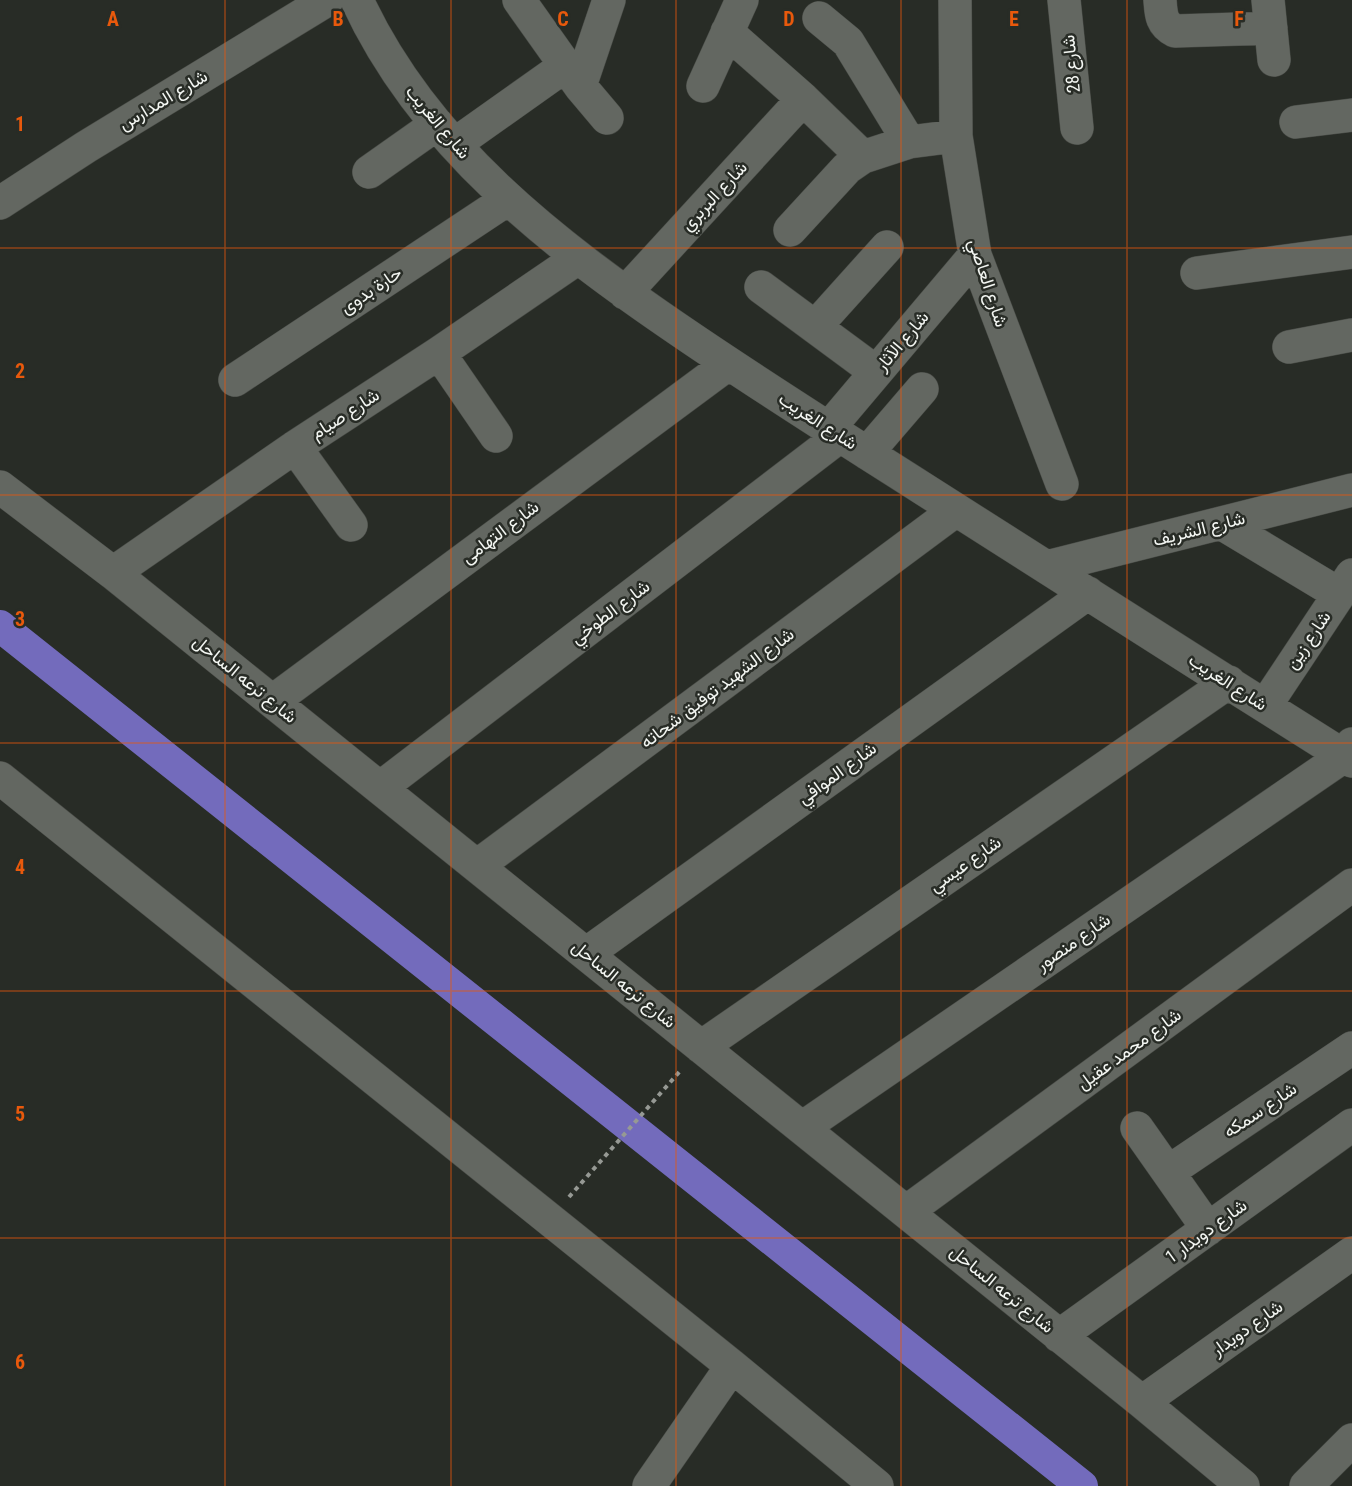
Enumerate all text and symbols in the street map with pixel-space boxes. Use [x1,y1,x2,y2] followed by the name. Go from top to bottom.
[107,7,119,31] text: A
[332,7,344,31] text: B
[557,7,569,31] text: C
[783,7,795,31] text: D
[1009,7,1019,31] text: E
[1234,7,1244,31] text: F
[1057,34,1086,94] street label: شارع 28
[115,65,212,136] street label: شارع المدارس
[400,81,475,164] street label: شارع الغريب
[15,112,25,136] text: 1
[676,157,755,238] street label: شارع البربري
[960,236,1013,331] street label: شارع العاصي
[336,261,406,319] street label: حارة بدوى
[870,307,934,377] street label: شارع الآثار
[15,359,25,383] text: 2
[307,384,384,445] street label: شارع صيام
[774,387,861,455] street label: شارع الغريب
[457,496,544,569] street label: شارع التهامى
[1151,507,1248,552] street label: شارع الشريف
[566,575,656,652] street label: شارع الطوخي
[15,607,25,631] text: 3
[1281,607,1336,674] street label: شارع زين
[636,623,799,754] street label: شارع الشهيد توفيق شحاته
[188,630,302,728] street label: شارع ترعه الساحل
[1184,648,1271,716] street label: شارع الغريب
[793,737,883,812] street label: شارع الموافي
[925,831,1008,900] street label: شارع عيسي
[15,855,25,879] text: 4
[1031,908,1115,977] street label: شارع منصور
[567,935,681,1033] street label: شارع ترعه الساحل
[1072,1004,1186,1095] street label: شارع محمد عقيل
[1219,1078,1301,1143] street label: شارع سمكه
[15,1102,25,1126] text: 5
[1161,1194,1252,1269] street label: شارع دويدار 1
[945,1240,1059,1338] street label: شارع ترعه الساحل
[1206,1295,1288,1362] street label: شارع دويدار
[15,1350,25,1374] text: 6

